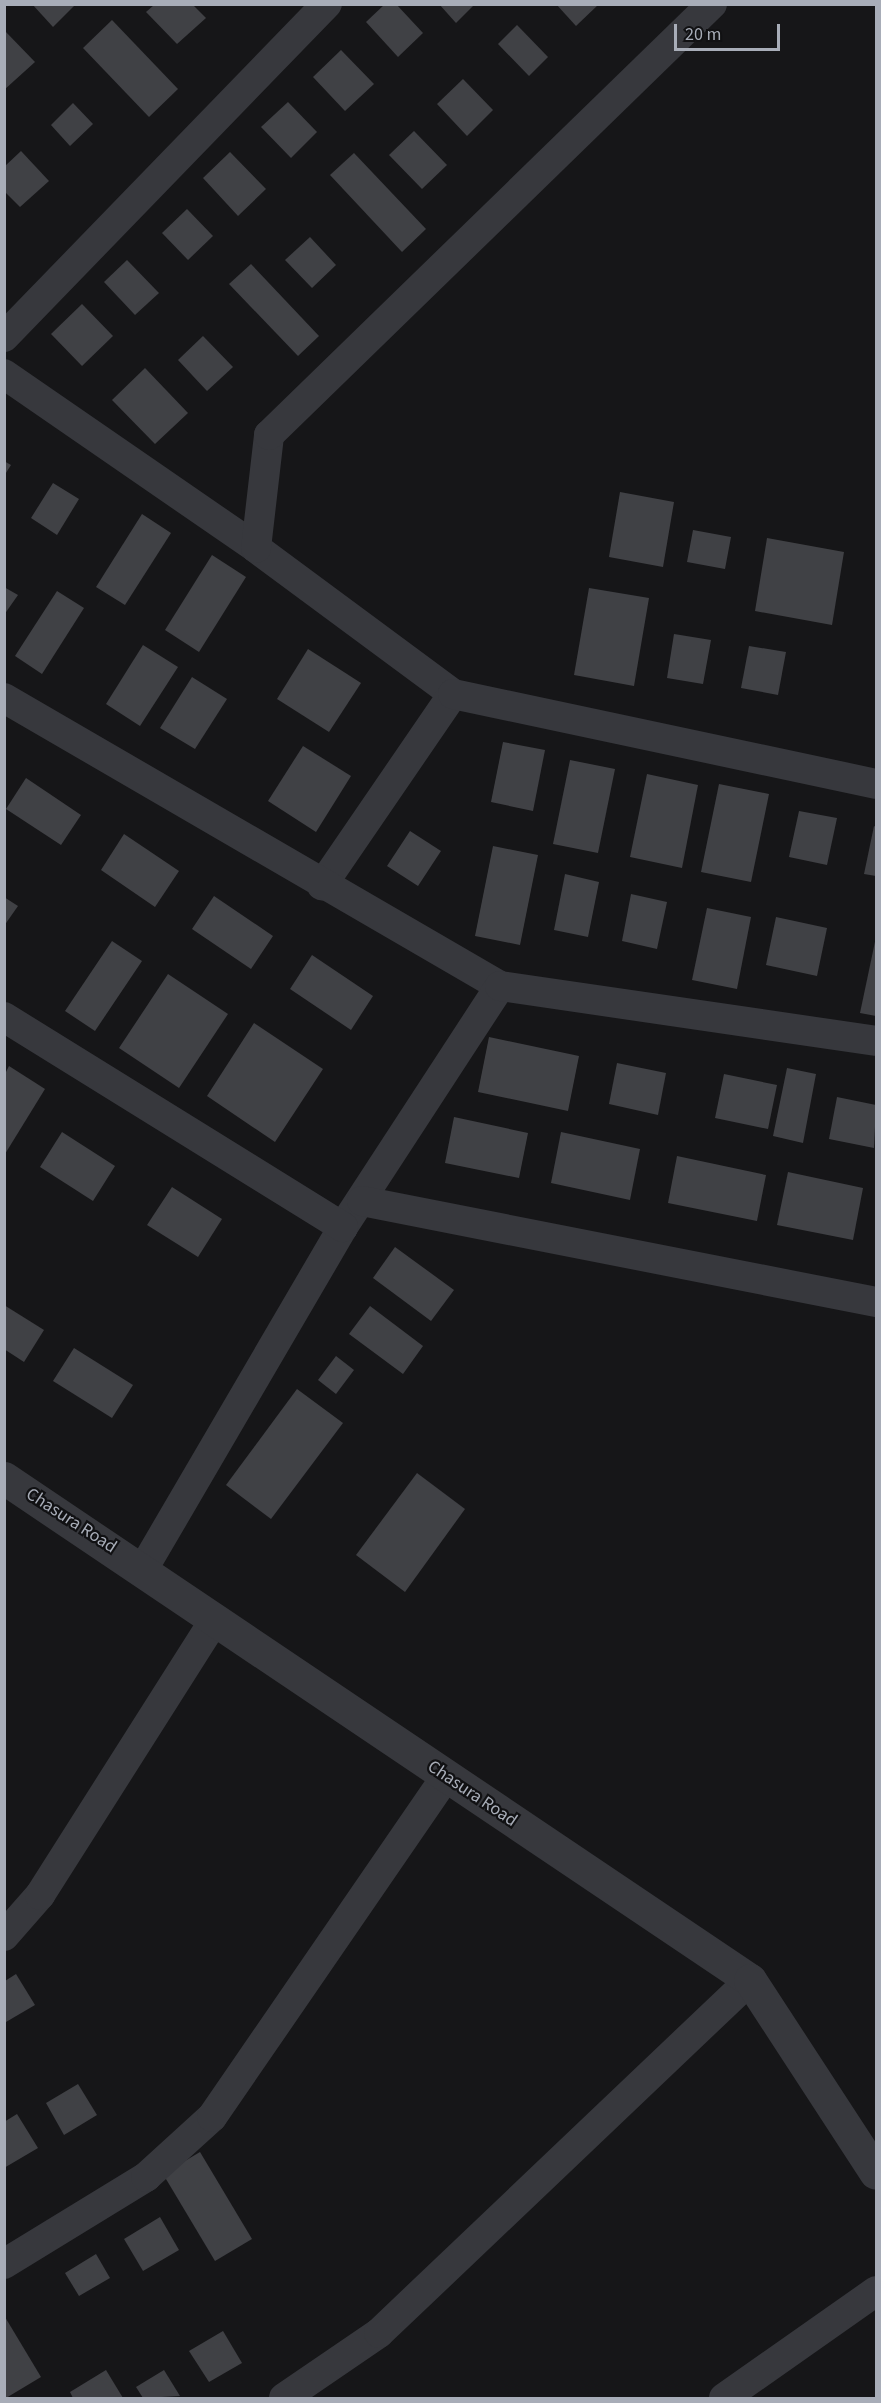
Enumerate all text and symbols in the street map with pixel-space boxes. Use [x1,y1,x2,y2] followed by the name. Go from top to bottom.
[677,12,784,50] scale bar
[685,22,721,47] text: 20 m
[22,1484,120,1558] street label: Chasura Road
[423,1756,521,1832] street label: Chasura Road

